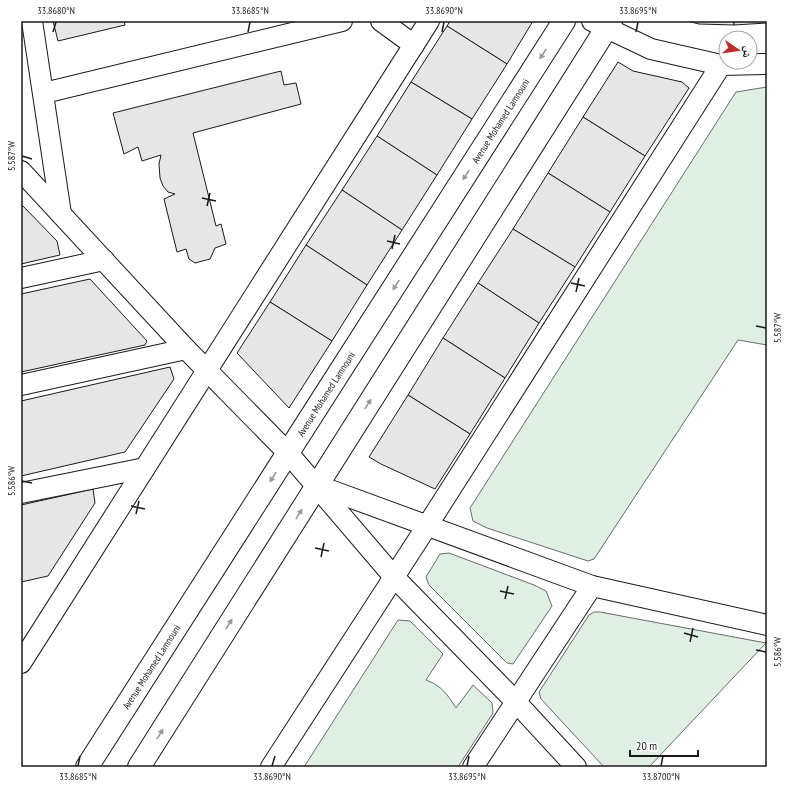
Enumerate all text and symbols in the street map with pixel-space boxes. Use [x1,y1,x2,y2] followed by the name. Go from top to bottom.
[37,4,75,17] text: 33.8680°N
[231,4,269,17] text: 33.8685°N
[425,4,463,17] text: 33.8690°N
[619,4,657,17] text: 33.8695°N
[718,30,758,70] north arrow
[739,45,756,60] text: ش
[540,48,547,60] one-way arrow
[468,76,532,166] street label: Avenue Mohamed Lamnouni
[5,141,18,171] text: 5.587°W
[462,170,470,180] one-way arrow
[392,279,399,290] one-way arrow
[771,313,784,343] text: 5.587°W
[294,349,357,438] street label: Avenue Mohamed Lamnouni
[364,399,372,410] one-way arrow
[5,466,18,496] text: 5.586°W
[269,471,276,482] one-way arrow
[295,508,302,520] one-way arrow
[225,619,233,629] one-way arrow
[119,622,183,711] street label: Avenue Mohamed Lamnouni
[771,637,784,667] text: 5.586°W
[156,728,163,740] one-way arrow
[630,732,698,758] scale bar
[636,738,657,753] text: 20 m
[59,770,97,783] text: 33.8685°N
[253,770,291,783] text: 33.8690°N
[448,770,486,783] text: 33.8695°N
[642,770,680,783] text: 33.8700°N

